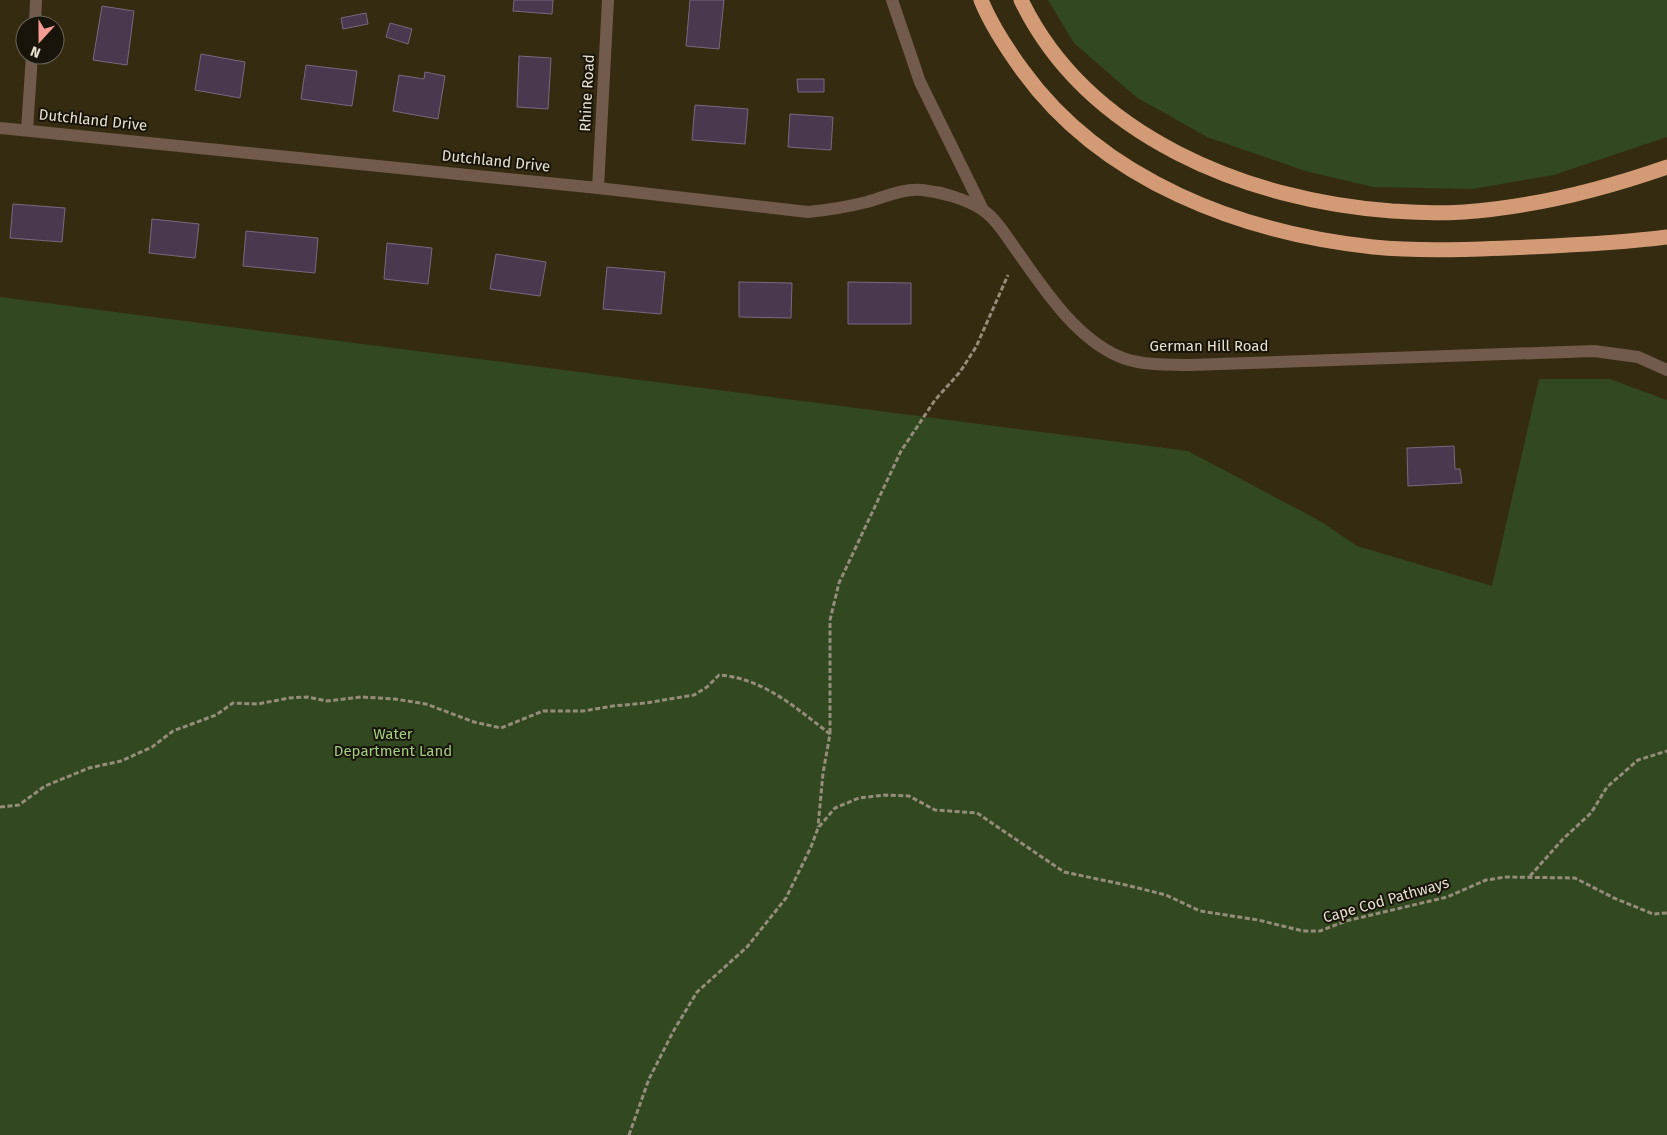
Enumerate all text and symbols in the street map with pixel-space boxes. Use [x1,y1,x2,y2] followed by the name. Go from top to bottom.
[15,15,65,65] north arrow
[28,42,43,61] text: N
[576,54,598,132] street label: Rhine Road
[38,105,148,135] street label: Dutchland Drive
[441,146,551,176] street label: Dutchland Drive
[1150,337,1269,355] street label: German Hill Road
[334,725,452,760] park label: Water Department Land
[1321,873,1451,927] street label: Cape Cod Pathways

